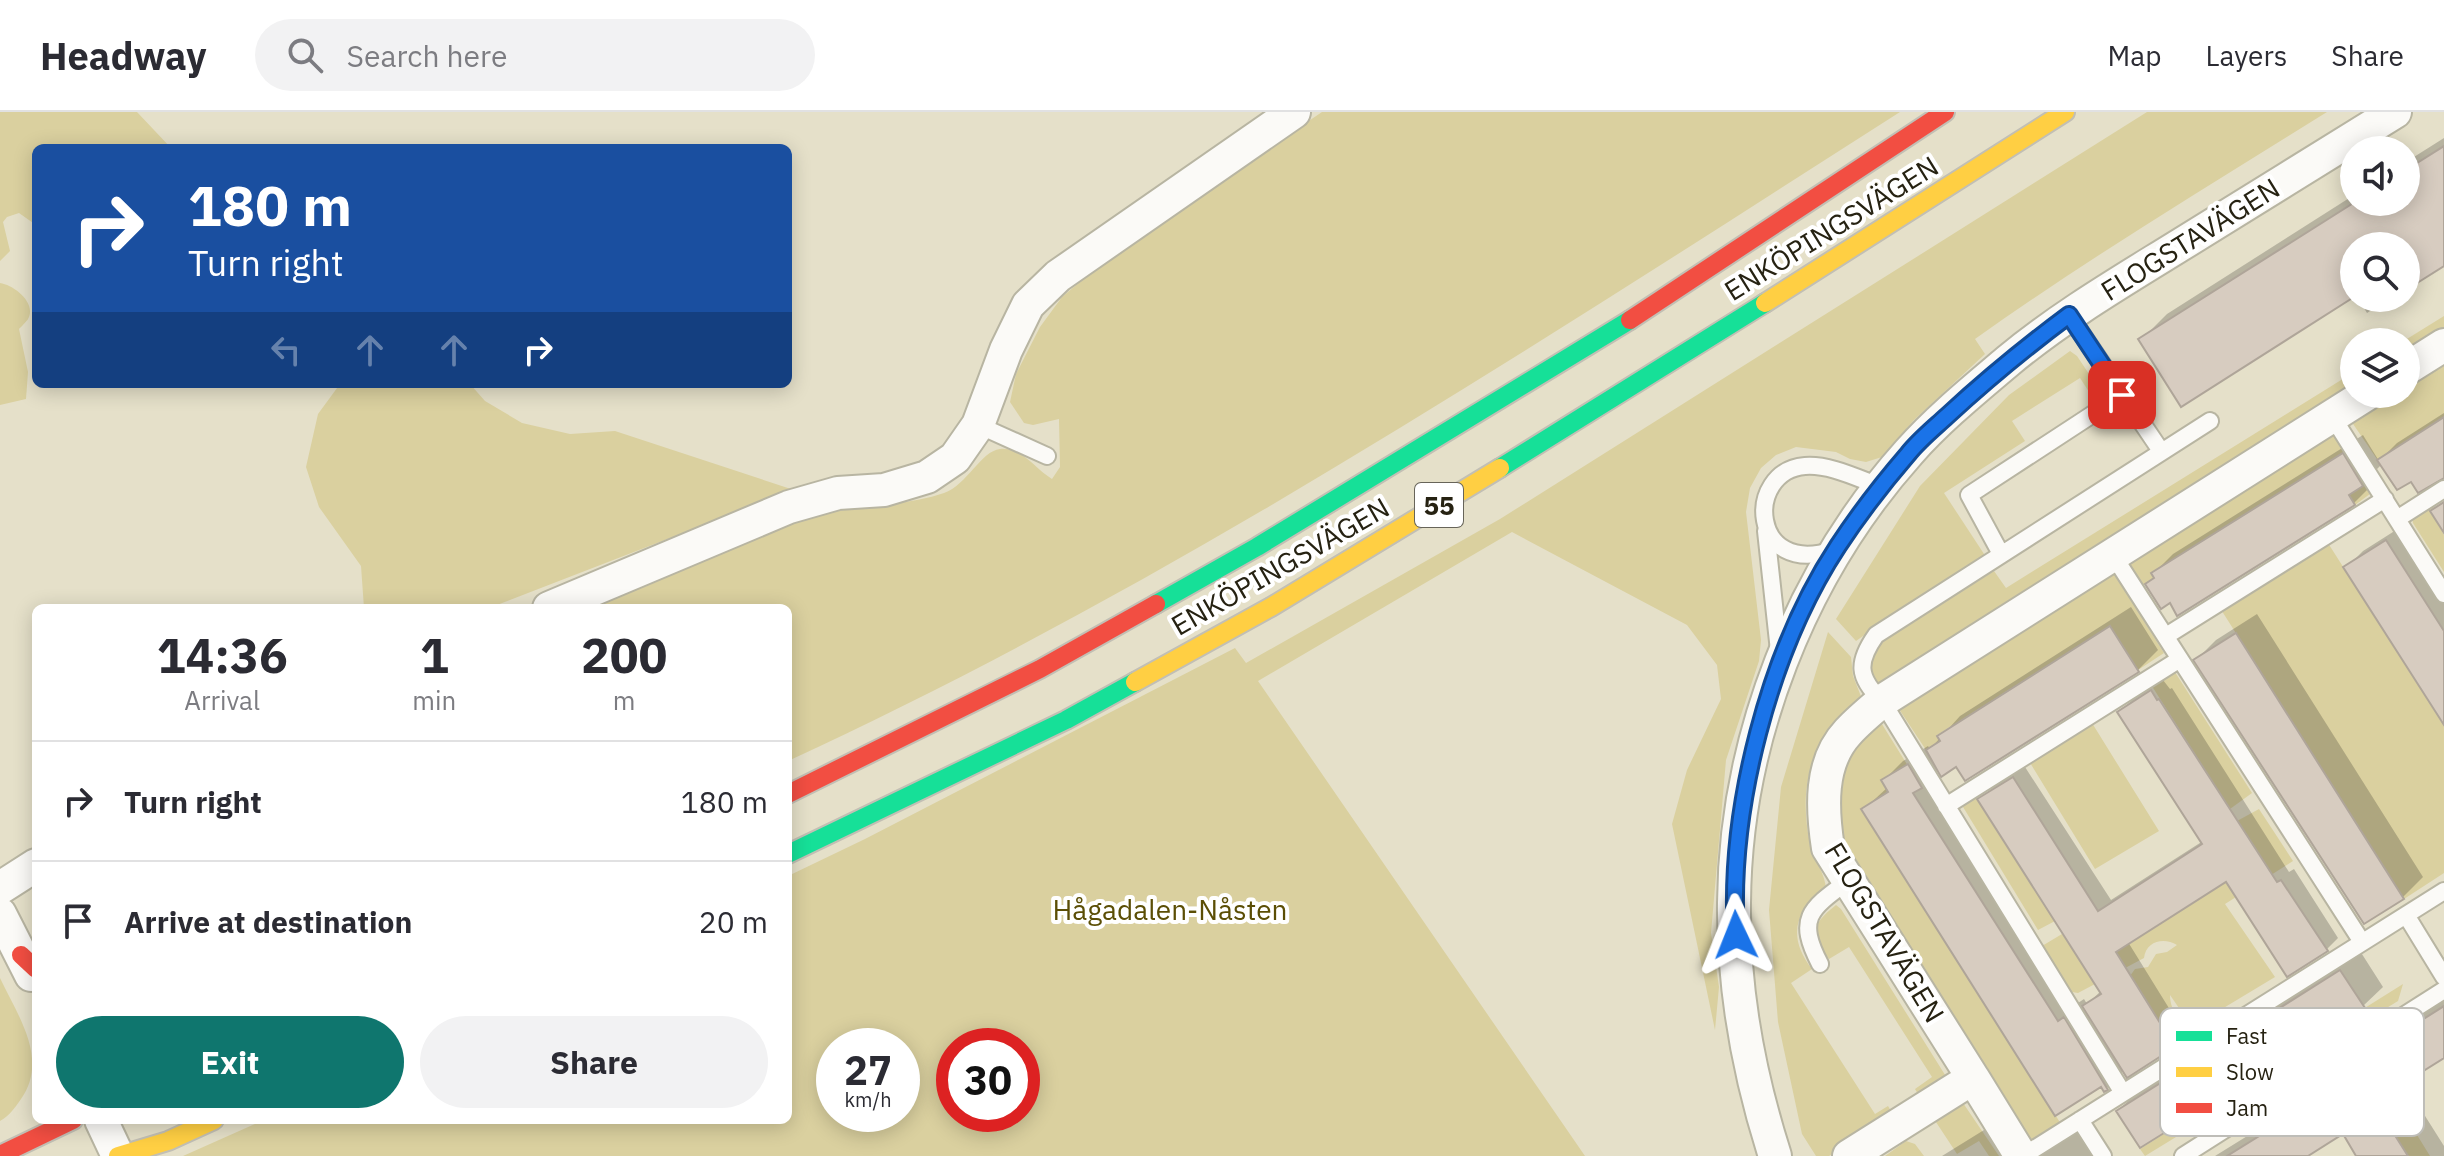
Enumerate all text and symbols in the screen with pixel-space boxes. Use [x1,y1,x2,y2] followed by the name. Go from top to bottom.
[255,19,815,91] search box
[40,31,207,80] text: Headway
[283,33,327,77] icon: search
[347,36,507,75] text: Search here
[2107,37,2161,74] text: Map
[2205,37,2287,74] text: Layers
[2331,37,2404,74] text: Share
[2340,136,2420,408] map controls
[2340,136,2420,216] button: sound
[1717,147,1945,309] street label: ENKÖPINGSVÄGEN
[188,169,352,241] text: 180 m
[2094,169,2286,309] street label: FLOGSTAVÄGEN
[56,176,160,280] icon: right
[2340,232,2420,312] button: search
[188,239,344,286] text: Turn right
[264,328,308,372] icon: left
[348,328,392,372] icon: ahead
[432,328,476,372] icon: ahead
[516,328,560,372] icon: right
[2340,328,2420,408] button: layers
[2088,361,2156,429] pin
[2100,373,2144,417] icon: arrive
[1415,483,1463,527] road number: 55
[1164,489,1396,643] street label: ENKÖPINGSVÄGEN
[157,624,288,686] text: 14:36
[420,624,449,686] text: 1
[581,624,667,686] text: 200
[184,683,260,717] text: Arrival
[412,683,456,717] text: min
[613,683,635,717] text: m
[56,779,100,823] icon: right
[124,782,262,821] text: Turn right
[681,782,768,821] text: 180 m
[1817,835,1953,1029] street label: FLOGSTAVÄGEN
[1053,891,1287,928] park label: Hågadalen-Nåsten
[1694,893,1778,977] position arrow
[56,899,100,943] icon: arrive
[124,902,412,941] text: Arrive at destination
[699,902,768,941] text: 20 m
[2160,1008,2424,1136] legend
[56,1016,404,1108] button: Exit
[420,1016,768,1108] button: Share
[2226,1021,2267,1050] text: Fast
[936,1028,1040,1132] speed limit sign: 30
[844,1044,892,1096] text: 27
[2226,1057,2274,1086] text: Slow
[844,1086,892,1113] text: km/h
[2226,1093,2268,1122] text: Jam

